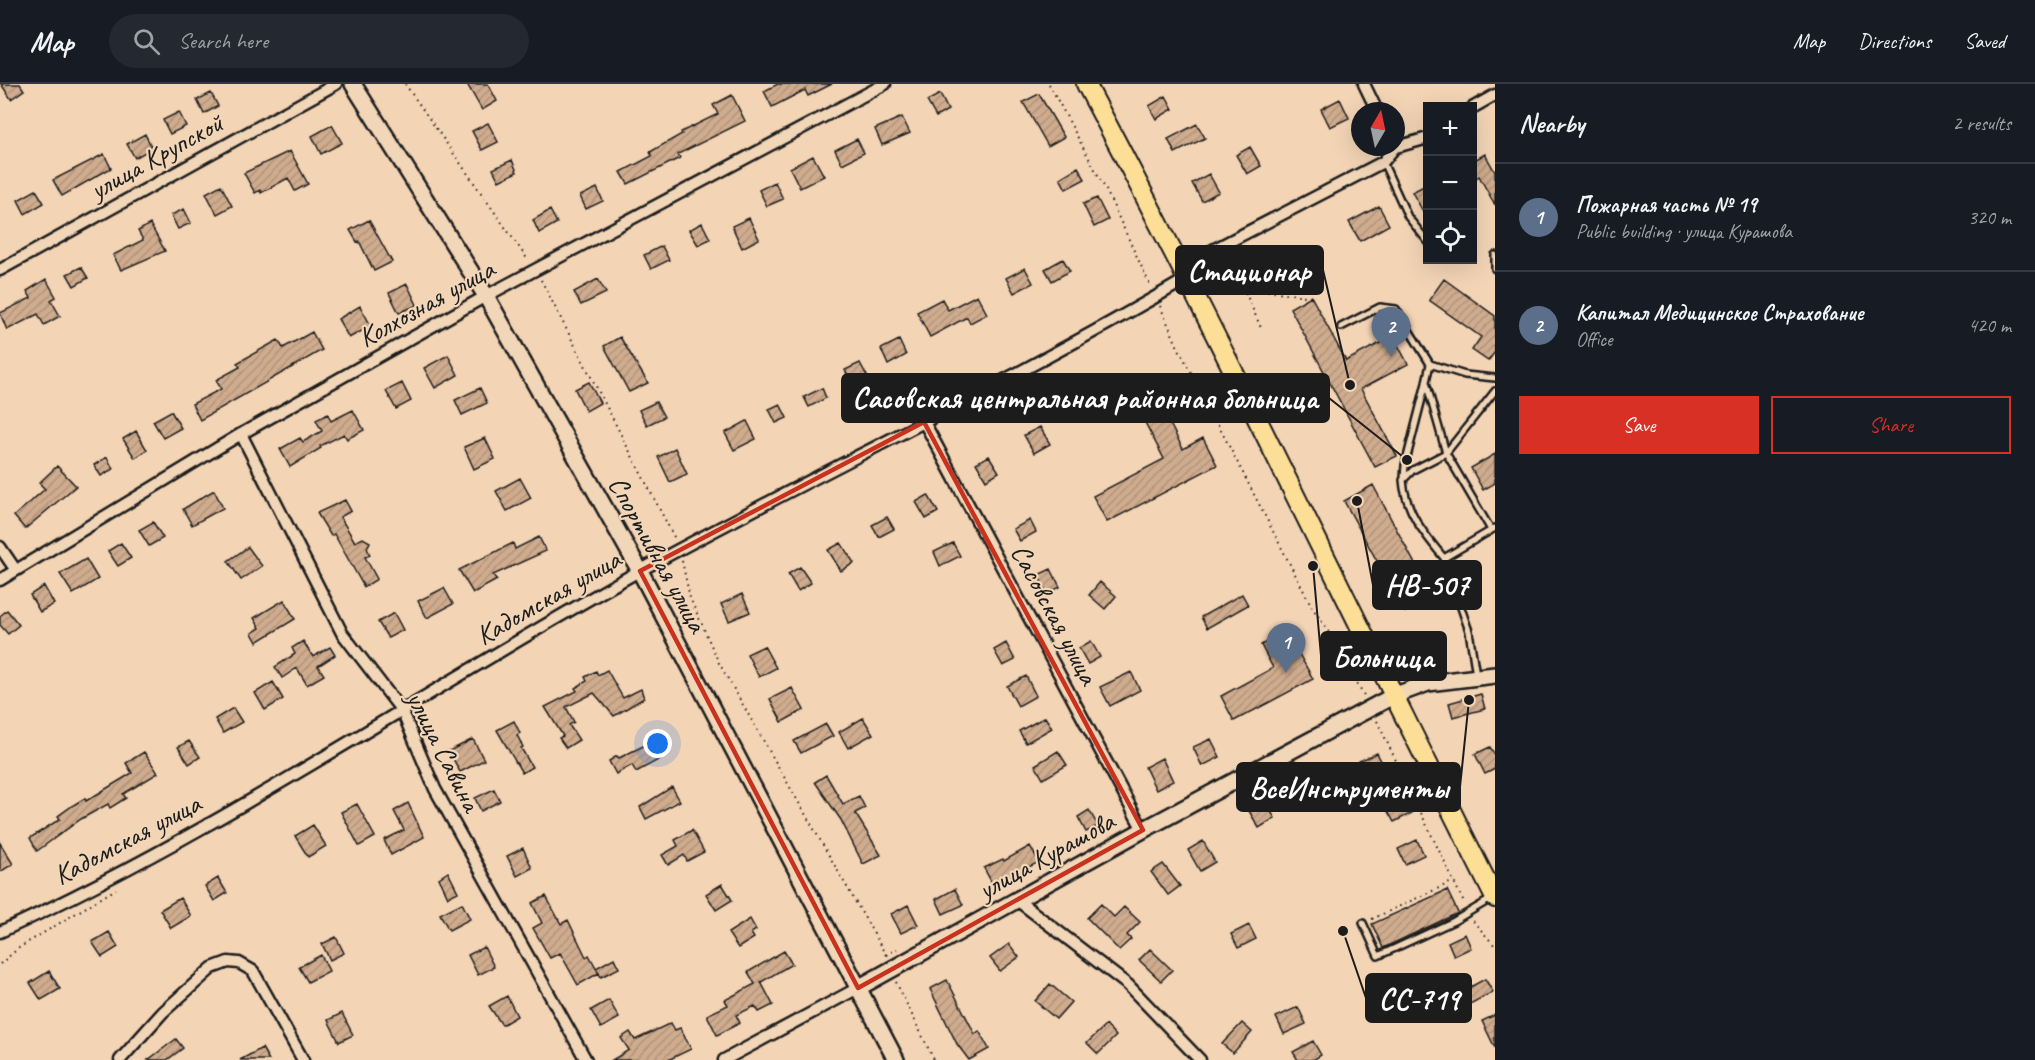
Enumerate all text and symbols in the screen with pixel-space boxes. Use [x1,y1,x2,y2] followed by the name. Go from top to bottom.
[109,14,529,68] search box
[30,24,73,59] text: Map
[130,25,163,58] icon: search
[178,27,268,55] text: Search here
[1793,28,1825,54] text: Map
[1858,28,1931,54] text: Directions
[1964,28,2005,54] text: Saved
[1351,102,1405,156] north arrow
[1423,102,1477,264] map controls
[1423,102,1477,156] button: +
[82,104,230,208] street label: улица Крупской
[1519,107,1584,140] text: Nearby
[1952,111,2011,136] text: 2 results
[1423,156,1477,210] button: −
[1576,191,1757,219] text: Пожарная часть № 19
[1534,205,1543,230] text: 1
[1968,205,2011,230] text: 320 m
[1423,210,1477,264] button: locate
[1576,219,1792,244] text: Public building · улица Курашова
[1176,246,1323,294] callout: Стационар
[352,250,502,355] street label: Колхозная улица
[1188,252,1313,290] text: Стационар
[1576,299,1863,327] text: Капитал Медицинское Страхование
[1372,308,1410,357] pin: 2
[1534,313,1543,338] text: 2
[1968,313,2011,338] text: 420 m
[1576,327,1613,352] text: Office
[842,374,1329,422] callout: Сасовская центральная районная больница
[852,379,1321,417] text: Сасовская центральная районная больница
[1519,396,1759,454] button: Save
[1771,396,2011,454] button: Share
[601,470,716,640] street label: Спортивная улица
[1003,538,1107,692] street label: Сасовская улица
[469,541,628,653] street label: Кадомская улица
[1373,561,1481,609] callout: НВ-507
[1385,566,1473,604] text: НВ-507
[1266,624,1306,673] pin: 1
[1321,632,1446,680] callout: Больница
[1332,638,1437,676] text: Больница
[398,683,490,819] street label: улица Савина
[643,729,672,758] your location
[1237,763,1460,811] callout: ВсеИнструменты
[1249,769,1451,808] text: ВсеИнструменты
[47,785,208,892] street label: Кадомская улица
[970,802,1122,908] street label: улица Курашова
[1366,974,1471,1022] callout: СС-719
[1379,980,1463,1018] text: СС-719

